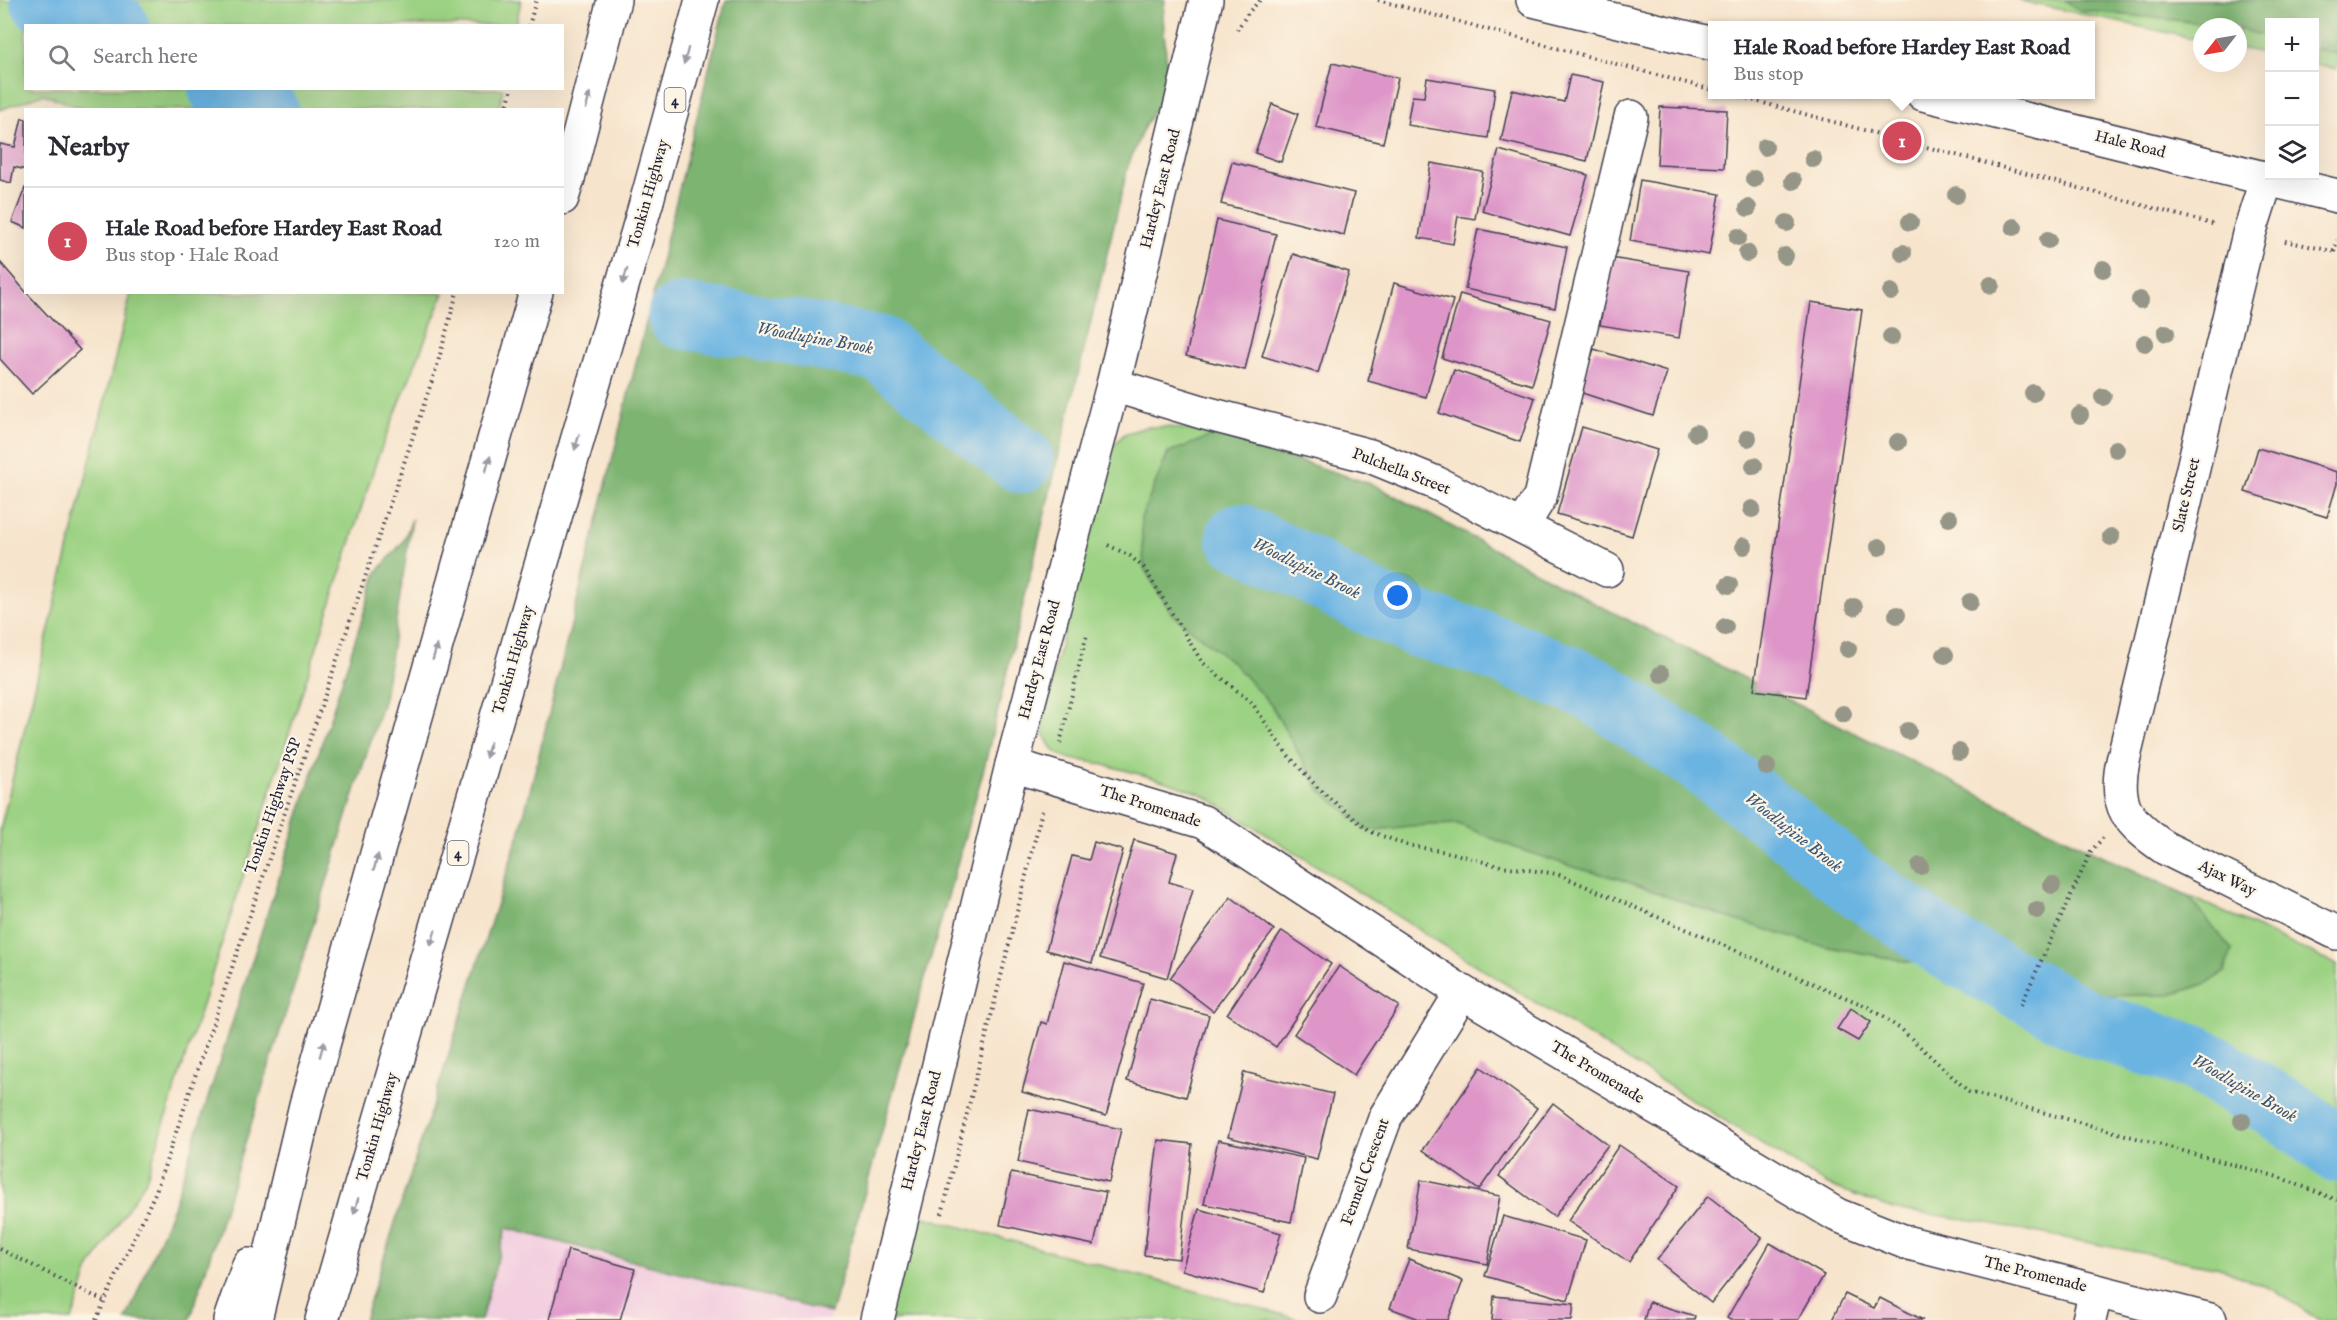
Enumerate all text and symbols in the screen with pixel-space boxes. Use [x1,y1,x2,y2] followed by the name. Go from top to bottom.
[2193,18,2247,72] north arrow
[2265,18,2319,180] map controls
[2265,18,2319,72] button: +
[1708,21,2095,99] popup
[24,24,564,90] search box
[1733,34,2070,62] text: Hale Road before Hardey East Road
[45,41,78,74] icon: search
[93,43,198,71] text: Search here
[681,47,691,66] one-way arrow
[1733,62,1804,87] text: Bus stop
[2265,72,2319,126] button: −
[664,88,686,112] road number: 4
[583,91,593,110] one-way arrow
[1882,118,1922,164] pin: 1
[2265,126,2319,180] button: layers
[1136,127,1186,251] street label: Hardey East Road
[2093,127,2168,164] street label: Hale Road
[48,131,129,164] text: Nearby
[624,137,674,251] street label: Tonkin Highway
[105,215,442,243] text: Hale Road before Hardey East Road
[64,229,71,254] text: 1
[494,229,540,254] text: 120 m
[105,243,279,268] text: Bus stop · Hale Road
[620,267,629,285] one-way arrow
[755,317,875,361] water label: Woodlupine Brook
[572,433,581,451] one-way arrow
[1349,444,1453,500] street label: Pulchella Street
[484,455,493,473] one-way arrow
[2169,455,2205,534] street label: Slate Street
[1248,533,1364,605] water label: Woodlupine Brook
[1383,581,1412,610] your location
[1014,598,1066,722] street label: Hardey East Road
[489,603,539,717] street label: Tonkin Highway
[431,643,440,661] one-way arrow
[241,735,307,877] street label: Tonkin Highway PSP
[483,741,492,759] one-way arrow
[1097,781,1203,833] street label: The Promenade
[1740,788,1846,878] water label: Woodlupine Brook
[448,841,468,865] road number: 4
[372,853,381,871] one-way arrow
[2194,856,2259,902] street label: Ajax Way
[428,929,437,947] one-way arrow
[1547,1037,1647,1109] street label: The Promenade
[318,1040,327,1058] one-way arrow
[2187,1050,2301,1128] water label: Woodlupine Brook
[897,1069,947,1193] street label: Hardey East Road
[353,1070,403,1184] street label: Tonkin Highway
[1337,1115,1395,1228] street label: Fennell Crescent
[351,1197,360,1215] one-way arrow
[1981,1253,2089,1297] street label: The Promenade

